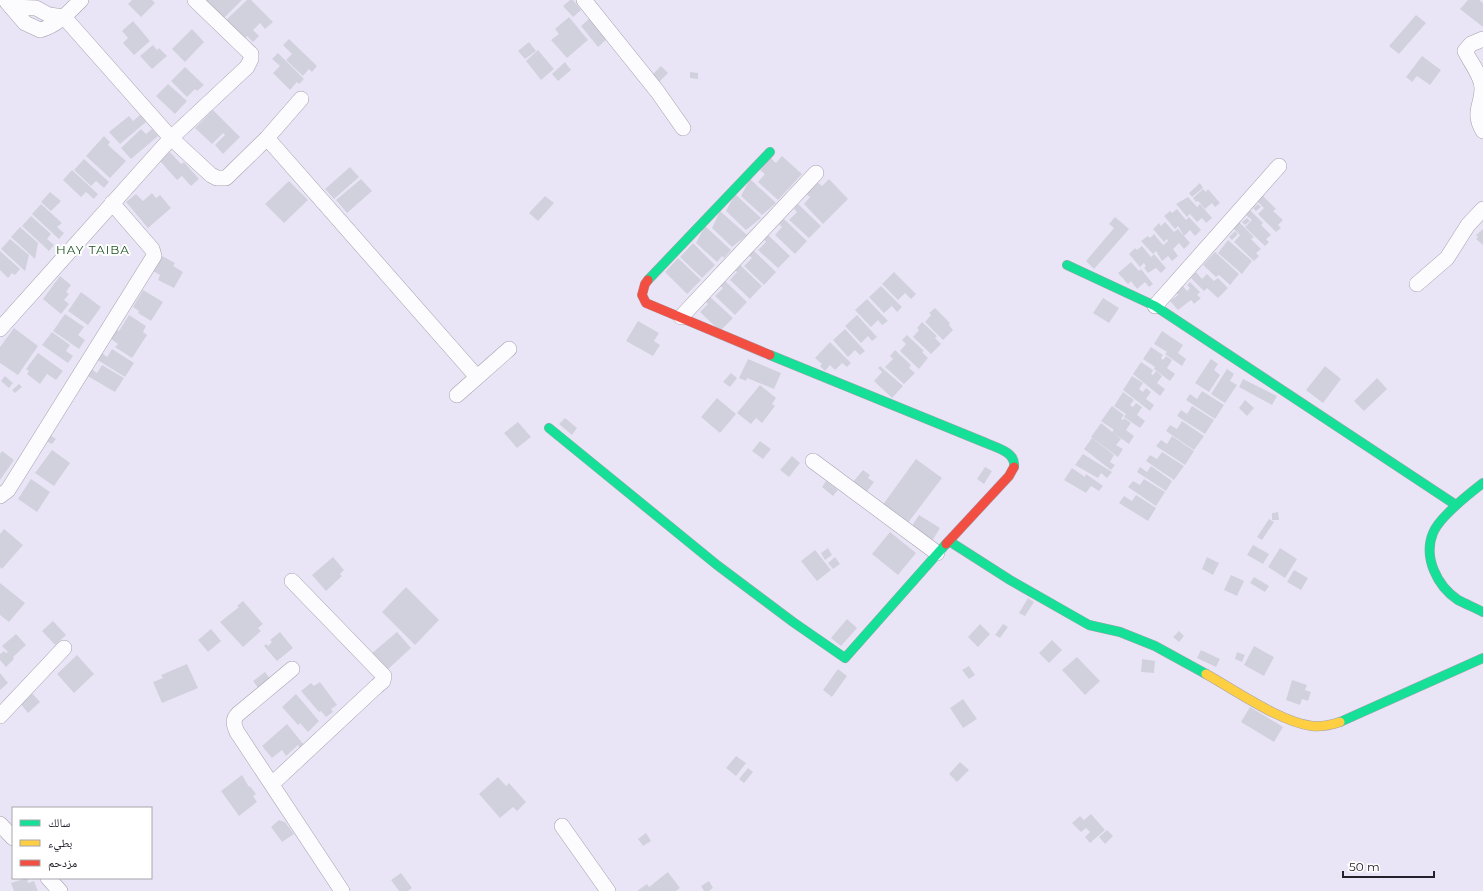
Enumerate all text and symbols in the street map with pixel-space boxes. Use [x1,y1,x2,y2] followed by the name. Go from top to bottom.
[56,242,130,257] district label: HAY TAIBA
[12,807,152,879] legend
[48,815,70,830] text: سالك
[48,835,72,853] text: بطيء
[1343,853,1434,879] scale bar
[48,855,77,871] text: مزدحم
[1349,859,1380,874] text: 50 m

